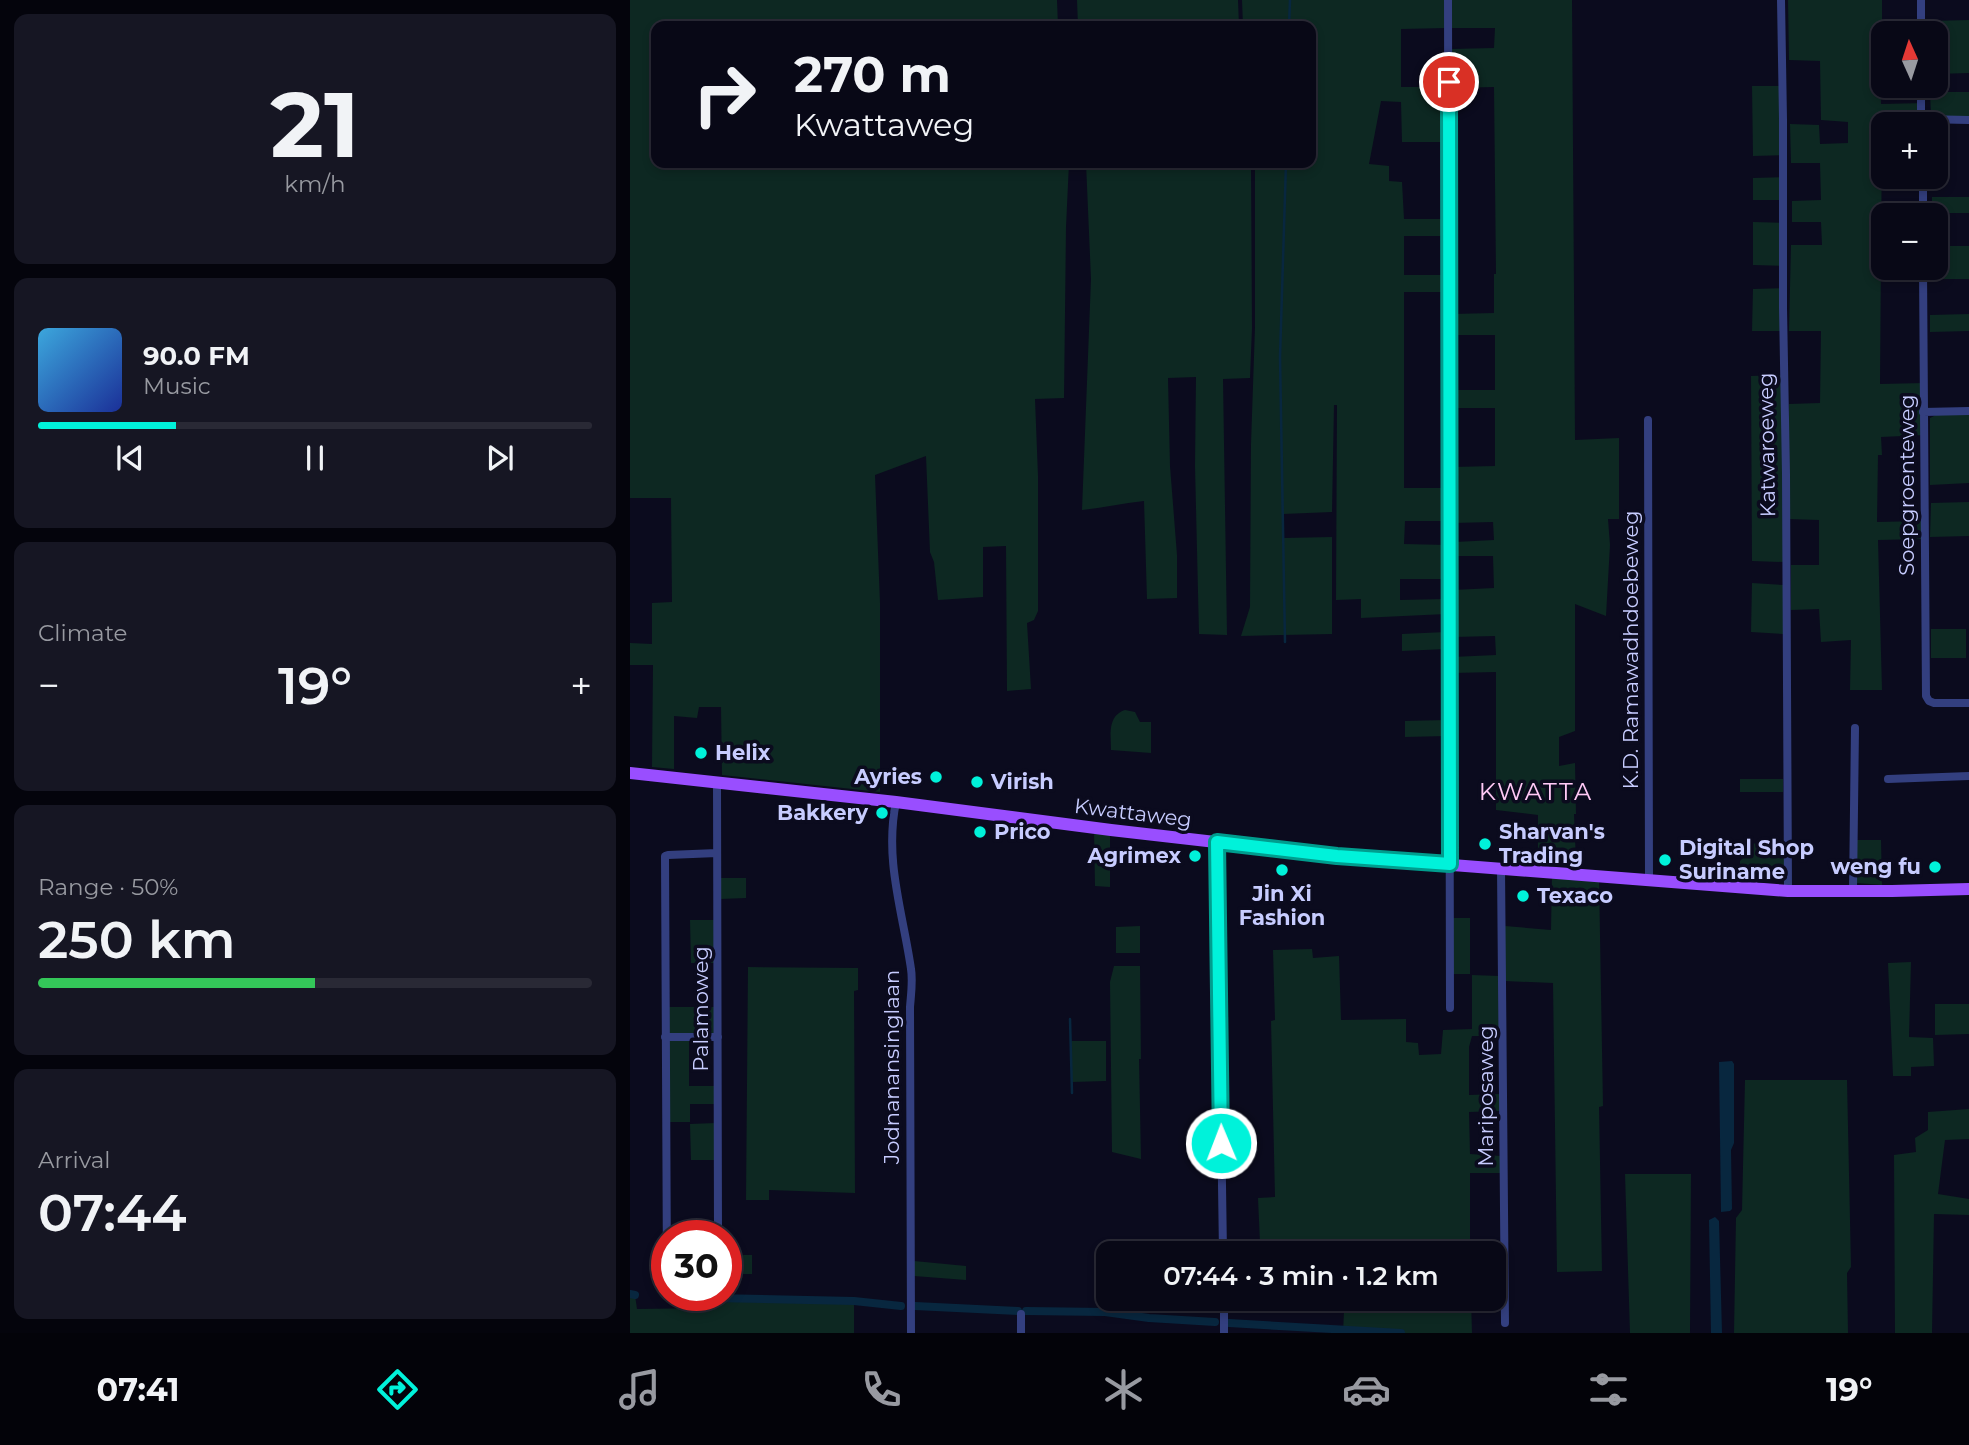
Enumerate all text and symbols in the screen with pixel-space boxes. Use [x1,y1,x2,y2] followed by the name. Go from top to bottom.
[1871,21,1948,98] north arrow
[1871,21,1948,280] map controls
[794,45,951,104] text: 270 m
[679,49,770,140] icon: right
[1419,52,1479,112] pin
[1430,63,1468,101] icon: arrive
[270,69,360,180] text: 21
[794,105,974,144] text: Kwattaweg
[1871,112,1948,189] button: +
[284,170,346,198] text: km/h
[1871,203,1948,280] button: −
[143,340,250,372] text: 90.0 FM
[143,372,211,400] text: Music
[1753,372,1780,518] street label: Katwaroeweg
[1894,394,1919,576] street label: Soepgroenteweg
[111,439,149,477] icon: previous
[296,439,334,477] icon: pause
[481,439,519,477] icon: next
[1618,510,1643,790] street label: K.D. Ramawadhdoebeweg
[38,619,127,647] text: Climate
[278,654,352,717] text: 19°
[38,662,60,709] text: −
[570,662,592,709] text: +
[715,740,771,765] place label: Helix
[693,745,709,761] marker: Helix
[853,764,922,789] place label: Ayries
[928,769,944,785] marker: Ayries
[990,769,1054,794] place label: Virish
[969,774,985,790] marker: Virish
[1479,777,1593,806] district label: KWATTA
[1073,793,1193,832] street label: Kwattaweg
[777,800,868,825] place label: Bakkery
[874,805,890,821] marker: Bakkery
[994,819,1051,844] place label: Prico
[1499,819,1605,868] place label: Sharvan's Trading
[972,824,988,840] marker: Prico
[1679,835,1814,884] place label: Digital Shop Suriname
[1477,836,1493,852] marker: Sharvan's Trading
[1086,843,1181,868] place label: Agrimex
[1187,848,1203,864] marker: Agrimex
[1657,852,1673,868] marker: Digital Shop Suriname
[1831,854,1921,879] place label: weng fu
[1927,859,1943,875] marker: weng fu
[1274,862,1290,878] marker: Jin Xi Fashion
[38,873,178,901] text: Range · 50%
[1239,881,1325,930] place label: Jin Xi Fashion
[1537,883,1613,908] place label: Texaco
[1515,888,1531,904] marker: Texaco
[38,908,236,971] text: 250 km
[688,946,713,1072] street label: Palamoweg
[879,970,904,1165] street label: Jodnanansinglaan
[1473,1025,1498,1167] street label: Mariposaweg
[1184,1106,1258,1180] position arrow
[38,1146,111,1174] text: Arrival
[38,1181,187,1244] text: 07:44
[651,1220,742,1311] speed limit sign: 30
[1163,1260,1439,1292] text: 07:44 · 3 min · 1.2 km
[373,1365,422,1414] icon: directions
[615,1365,664,1414] icon: music
[857,1365,906,1414] icon: phone
[1099,1365,1148,1414] icon: climate
[1342,1365,1391,1414] icon: car
[1584,1365,1633,1414] icon: filters
[97,1370,180,1409] text: 07:41
[1826,1370,1872,1409] text: 19°

